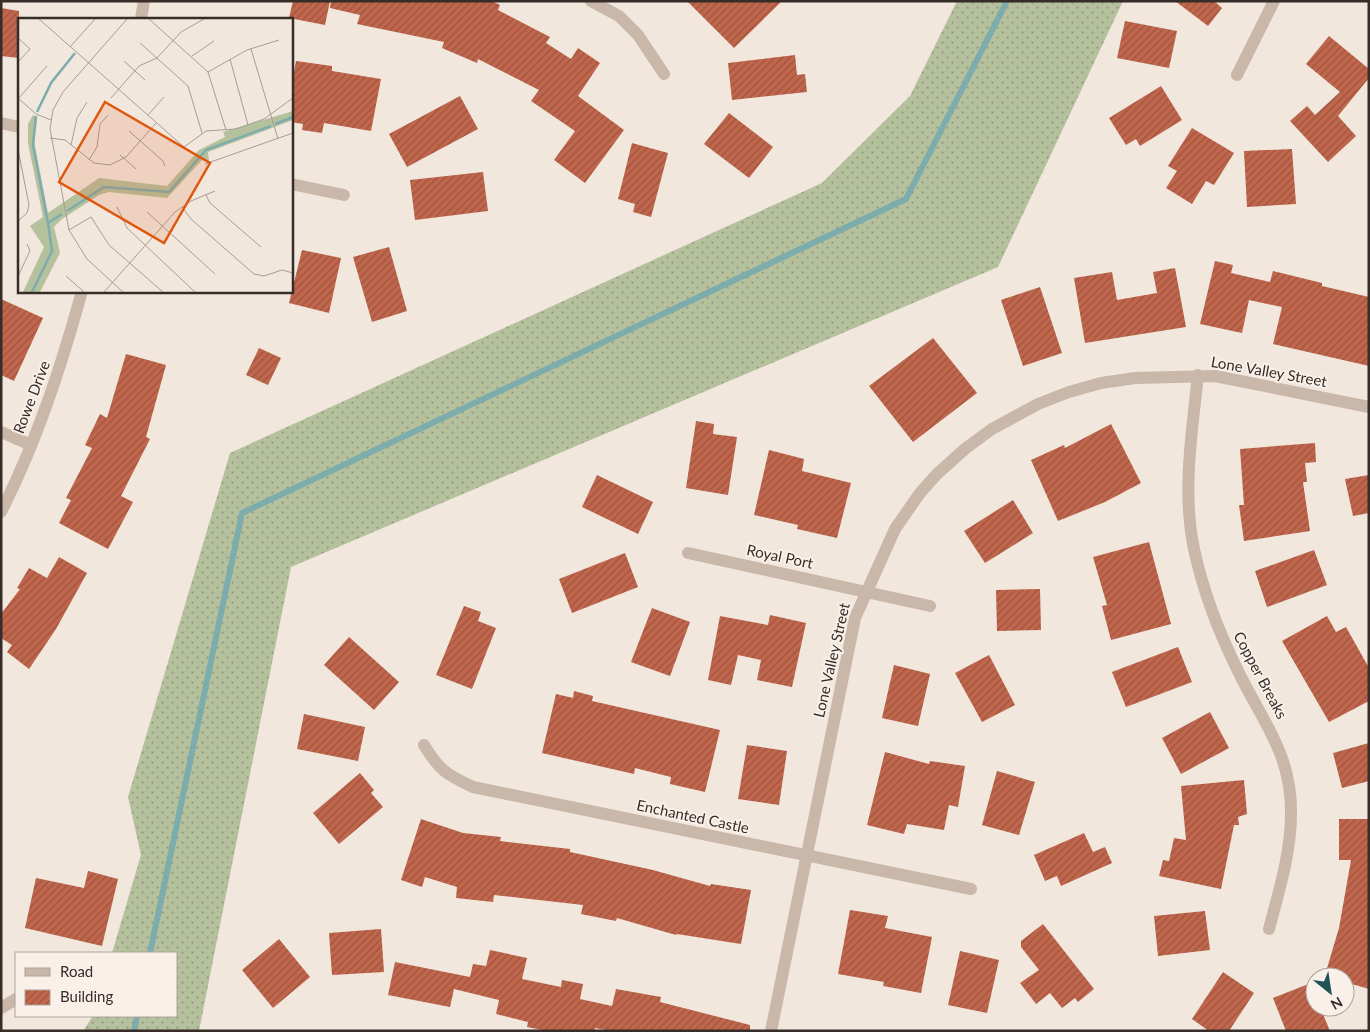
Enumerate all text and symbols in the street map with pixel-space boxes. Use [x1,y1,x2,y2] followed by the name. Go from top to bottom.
[18,18,292,292] inset map
[1210,352,1329,390] street label: Lone Valley Street
[9,358,53,436] street label: Rowe Drive
[745,540,816,572] street label: Royal Port
[809,600,853,719] street label: Lone Valley Street
[1230,628,1292,722] street label: Copper Breaks
[635,795,751,837] street label: Enchanted Castle
[15,952,178,1017] legend
[60,962,93,980] text: Road
[1305,967,1355,1017] north arrow
[60,987,113,1005] text: Building
[1328,994,1346,1014] text: N

